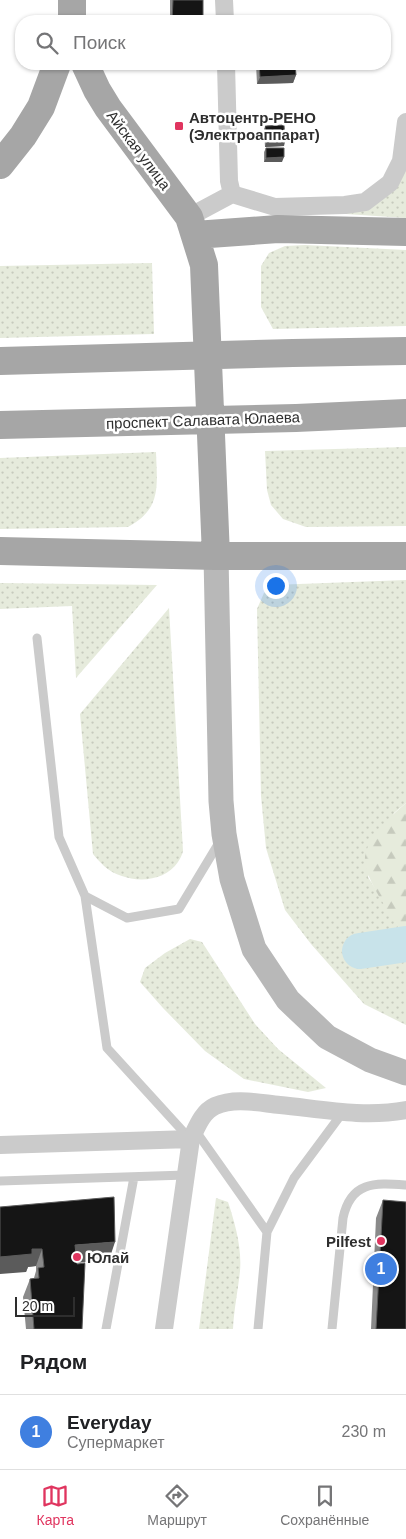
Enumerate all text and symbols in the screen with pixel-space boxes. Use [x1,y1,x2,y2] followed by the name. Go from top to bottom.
[15,15,391,70] search box
[33,29,61,57] icon: search
[73,32,126,53] text: Поиск
[104,107,175,193] street label: Айская улица
[189,109,320,143] place label: Автоцентр-РЕНО (Электроаппарат)
[173,120,185,132] marker: Автоцентр-РЕНО (Электроаппарат)
[106,408,301,432] street label: проспект Салавата Юлаева
[263,573,289,599] your location
[326,1233,371,1250] place label: Pilfest
[375,1235,387,1247] marker: Pilfest
[87,1249,129,1266] place label: Юлай
[365,1250,397,1288] pin: 1
[71,1251,83,1263] marker: Юлай
[15,1294,75,1317] scale bar
[22,1298,53,1314] text: 20 m
[20,1350,87,1373] text: Рядом
[67,1412,152,1433] text: Everyday
[32,1423,40,1440] text: 1
[342,1423,386,1440] text: 230 m
[67,1434,165,1451] text: Супермаркет
[37,1482,74,1528] tab: Карта
[147,1482,207,1528] tab: Маршрут
[280,1482,369,1528] tab: Сохранённые

